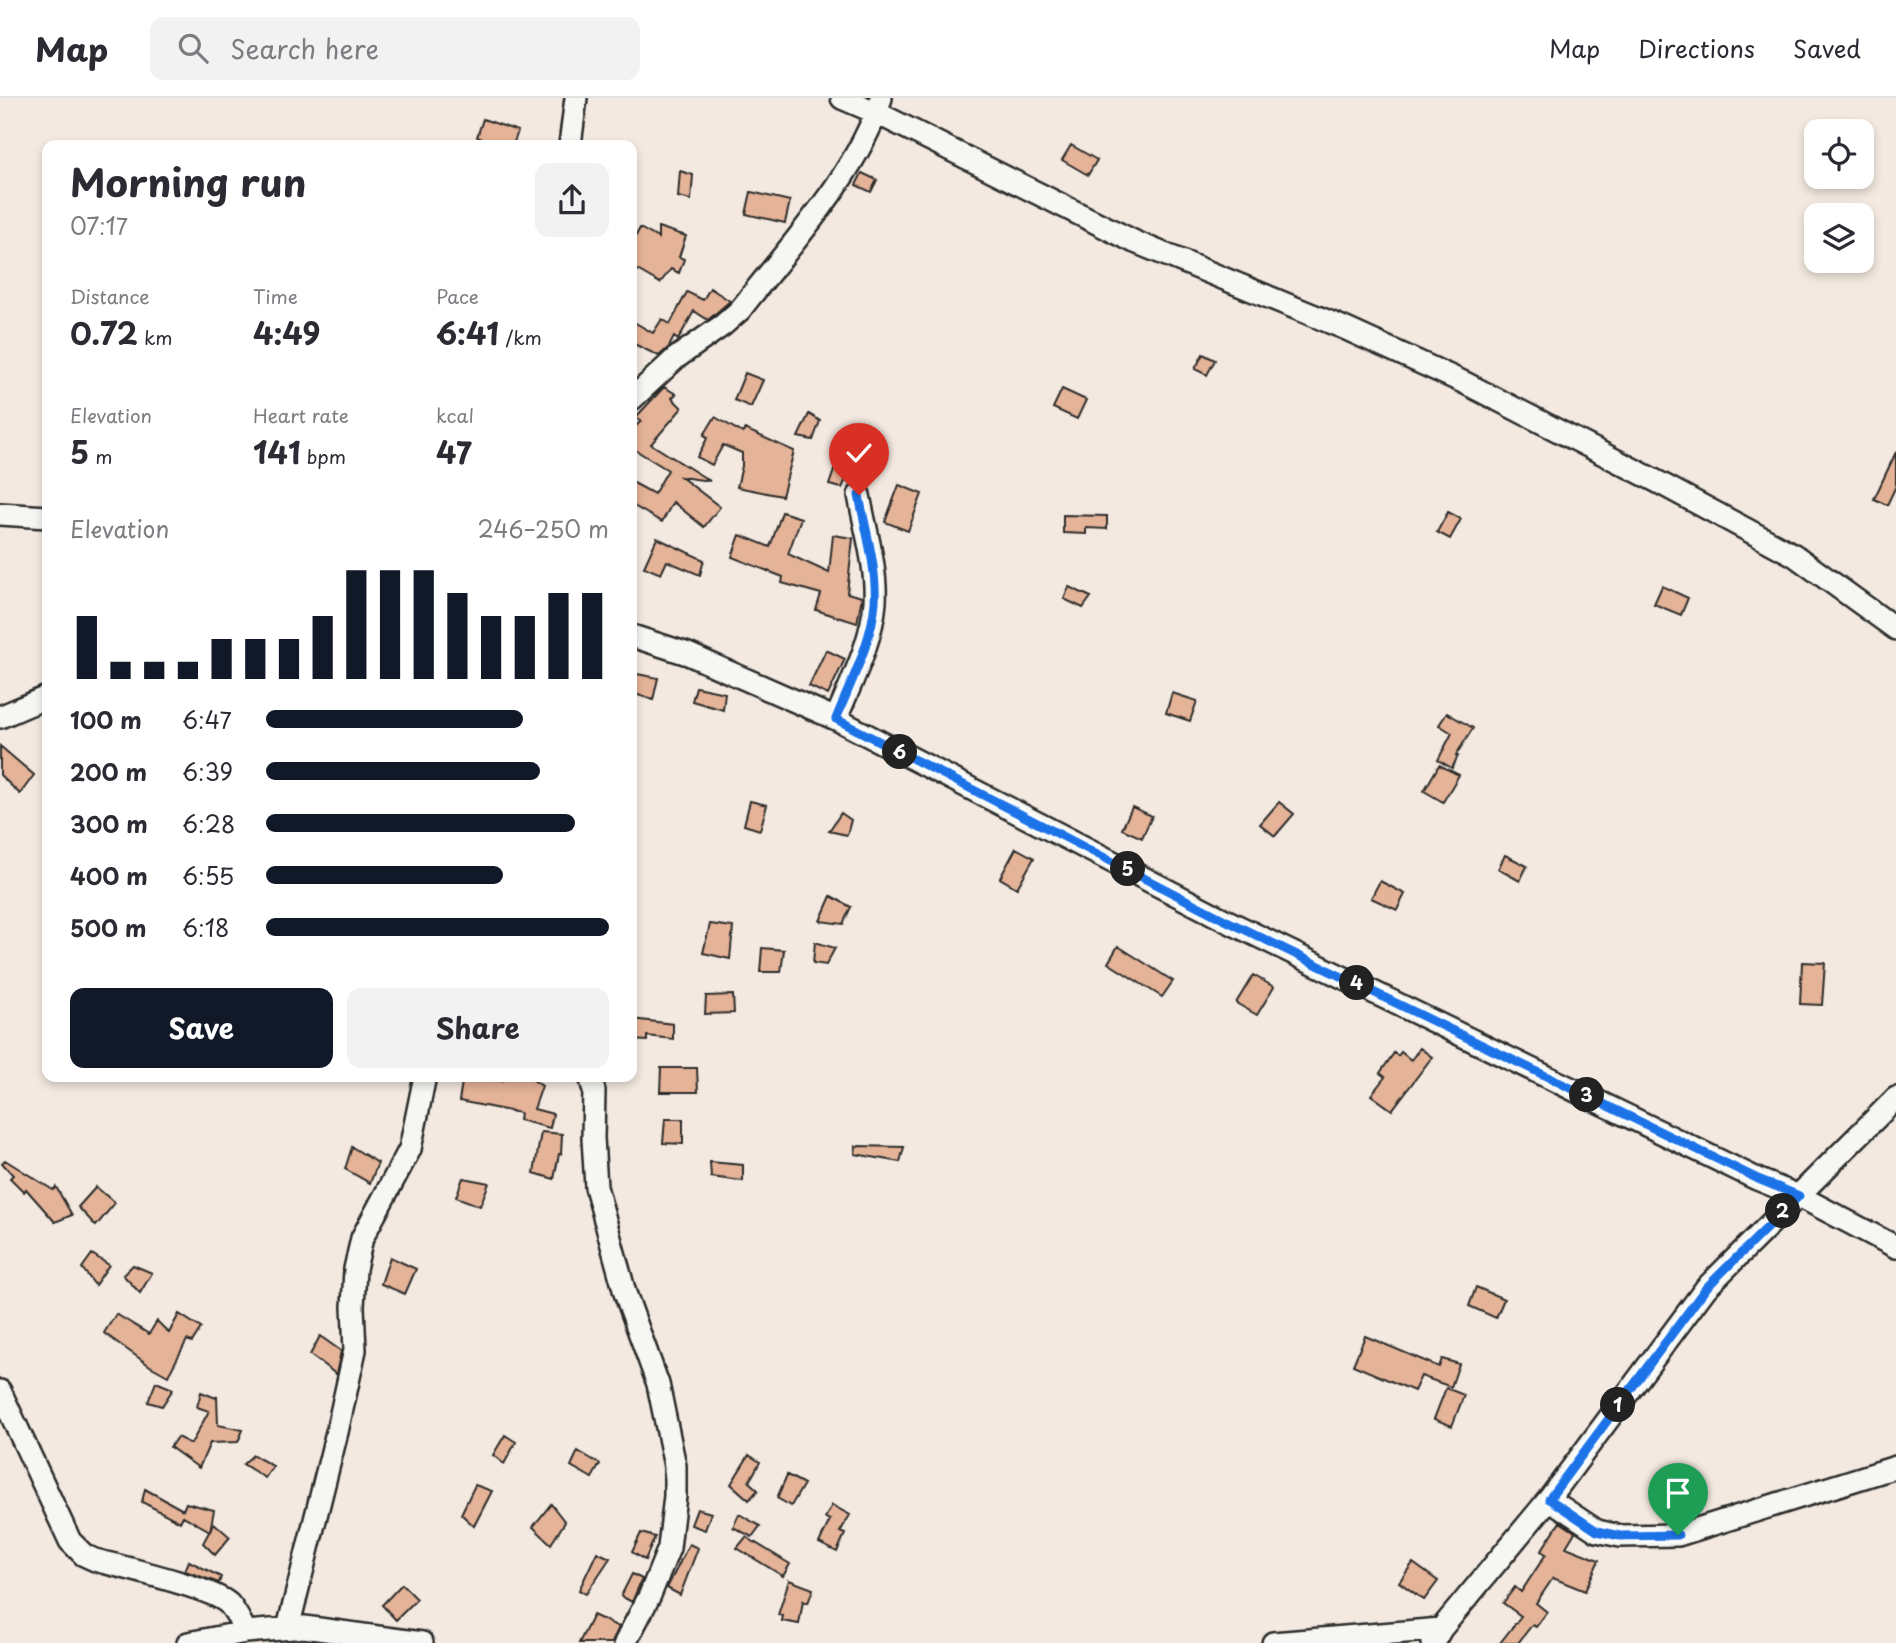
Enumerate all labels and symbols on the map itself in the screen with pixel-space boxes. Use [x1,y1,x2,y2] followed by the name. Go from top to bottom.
[829,423,889,495] pin
[883,734,918,770] pin: 6
[1110,852,1146,886] pin: 5
[1340,966,1374,1001] pin: 4
[1570,1077,1604,1112] pin: 3
[1766,1194,1800,1228] pin: 2
[1600,1388,1636,1422] pin: 1
[1648,1463,1708,1535] pin

